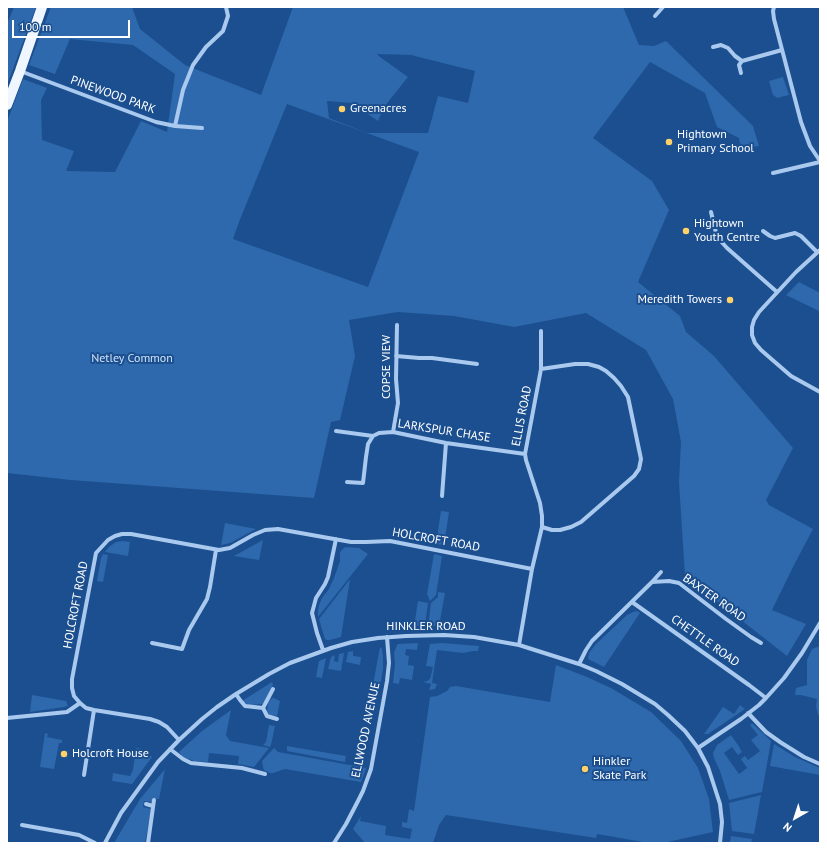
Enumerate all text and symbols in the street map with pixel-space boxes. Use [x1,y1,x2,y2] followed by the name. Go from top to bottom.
[14,12,132,38] scale bar
[19,19,52,34] text: 100 m
[69,73,157,117] street label: PINEWOOD PARK
[350,102,407,116] place label: Greenacres
[337,104,347,114] marker: Greenacres
[677,128,754,156] place label: Hightown Primary School
[664,137,674,147] marker: Hightown Primary School
[694,217,760,245] place label: Hightown Youth Centre
[681,226,691,236] marker: Hightown Youth Centre
[637,293,722,307] place label: Meredith Towers
[725,295,735,305] marker: Meredith Towers
[380,335,394,399] street label: COPSE VIEW
[91,352,173,366] park label: Netley Common
[509,385,535,447] street label: ELLIS ROAD
[397,417,491,445] street label: LARKSPUR CHASE
[391,525,481,555] street label: HOLCROFT ROAD
[60,560,92,650] street label: HOLCROFT ROAD
[680,571,748,625] street label: BAXTER ROAD
[668,612,742,670] street label: CHETTLE ROAD
[386,620,466,634] street label: HINKLER ROAD
[349,681,383,779] street label: ELLWOOD AVENUE
[72,747,149,761] place label: Holcroft House
[59,749,69,759] marker: Holcroft House
[593,755,646,783] place label: Hinkler Skate Park
[580,764,590,774] marker: Hinkler Skate Park
[775,798,815,838] north arrow
[780,820,795,835] text: N

